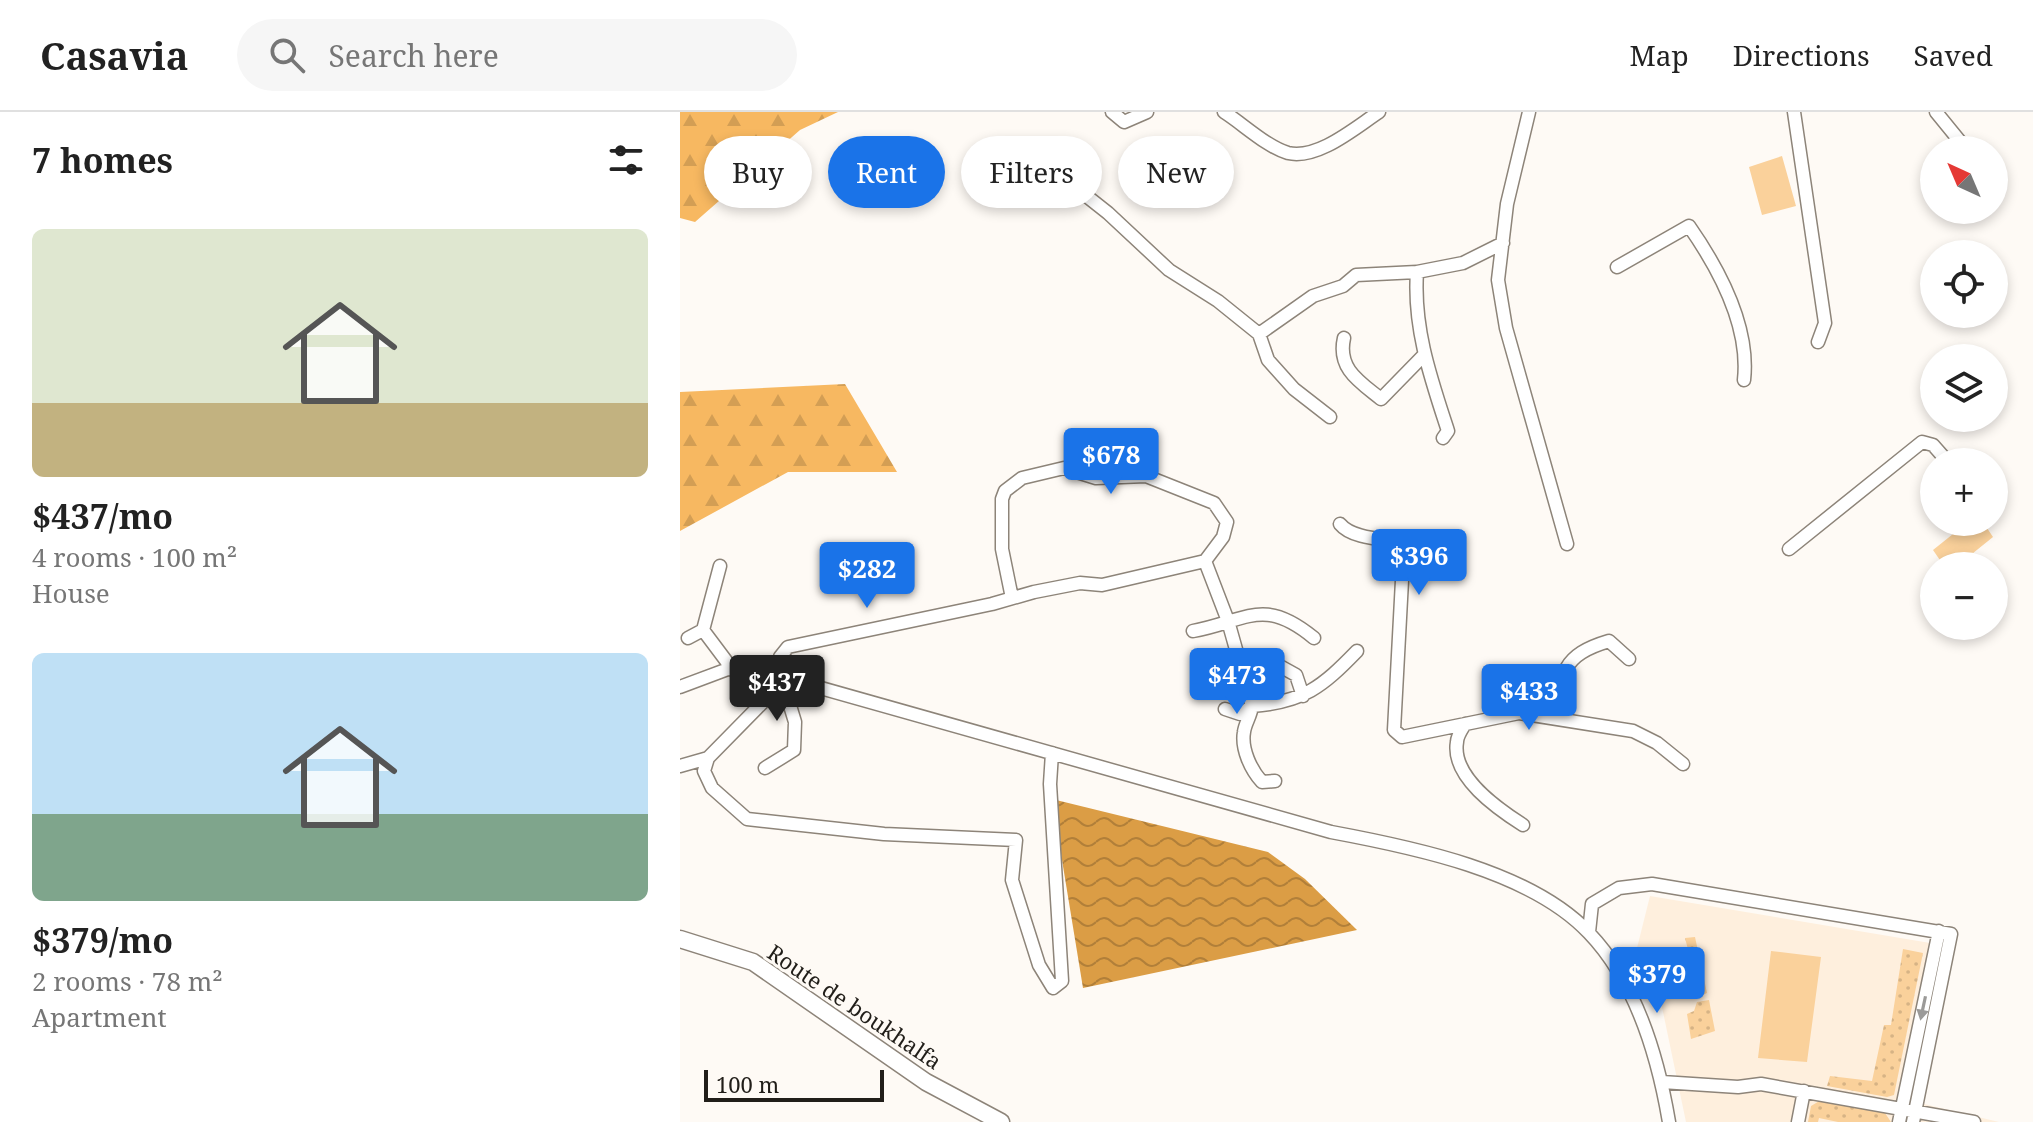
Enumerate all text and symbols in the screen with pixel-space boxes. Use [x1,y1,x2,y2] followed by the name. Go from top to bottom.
[237,19,797,91] search box
[40,29,189,81] text: Casavia
[265,33,309,77] icon: search
[329,35,499,76] text: Search here
[1629,36,1689,74] text: Map
[1733,36,1870,74] text: Directions
[1914,36,1993,74] text: Saved
[704,136,812,208] chip: Buy
[828,136,945,208] chip: Rent
[961,136,1102,208] chip: Filters
[1118,136,1234,208] chip: New
[1920,136,2008,224] north arrow
[1920,136,2008,640] map controls
[32,137,173,183] text: 7 homes
[604,138,648,182] icon: filters
[1920,240,2008,328] button: locate
[268,281,412,425] icon: home
[1920,344,2008,432] button: layers
[1064,428,1158,496] pin: $678
[1082,436,1140,472] text: $678
[1920,448,2008,536] button: +
[32,493,173,539] text: $437/mo
[1372,529,1466,597] pin: $396
[1390,537,1448,573] text: $396
[32,539,237,575] text: 4 rooms · 100 m²
[820,542,914,610] pin: $282
[838,550,896,586] text: $282
[1920,552,2008,640] button: −
[32,575,110,611] text: House
[1190,648,1284,716] pin: $473
[730,655,824,723] pin: $437
[1208,656,1266,692] text: $473
[748,663,806,699] text: $437
[1482,664,1576,732] pin: $433
[1500,672,1558,708] text: $433
[268,705,412,849] icon: home
[32,917,173,963] text: $379/mo
[762,937,948,1075] street label: Route de boukhalfa
[1610,947,1704,1015] pin: $379
[1628,955,1686,991] text: $379
[32,963,223,999] text: 2 rooms · 78 m²
[1916,995,1929,1020] one-way arrow
[32,999,167,1035] text: Apartment
[704,1066,884,1102] scale bar
[716,1069,779,1099] text: 100 m

